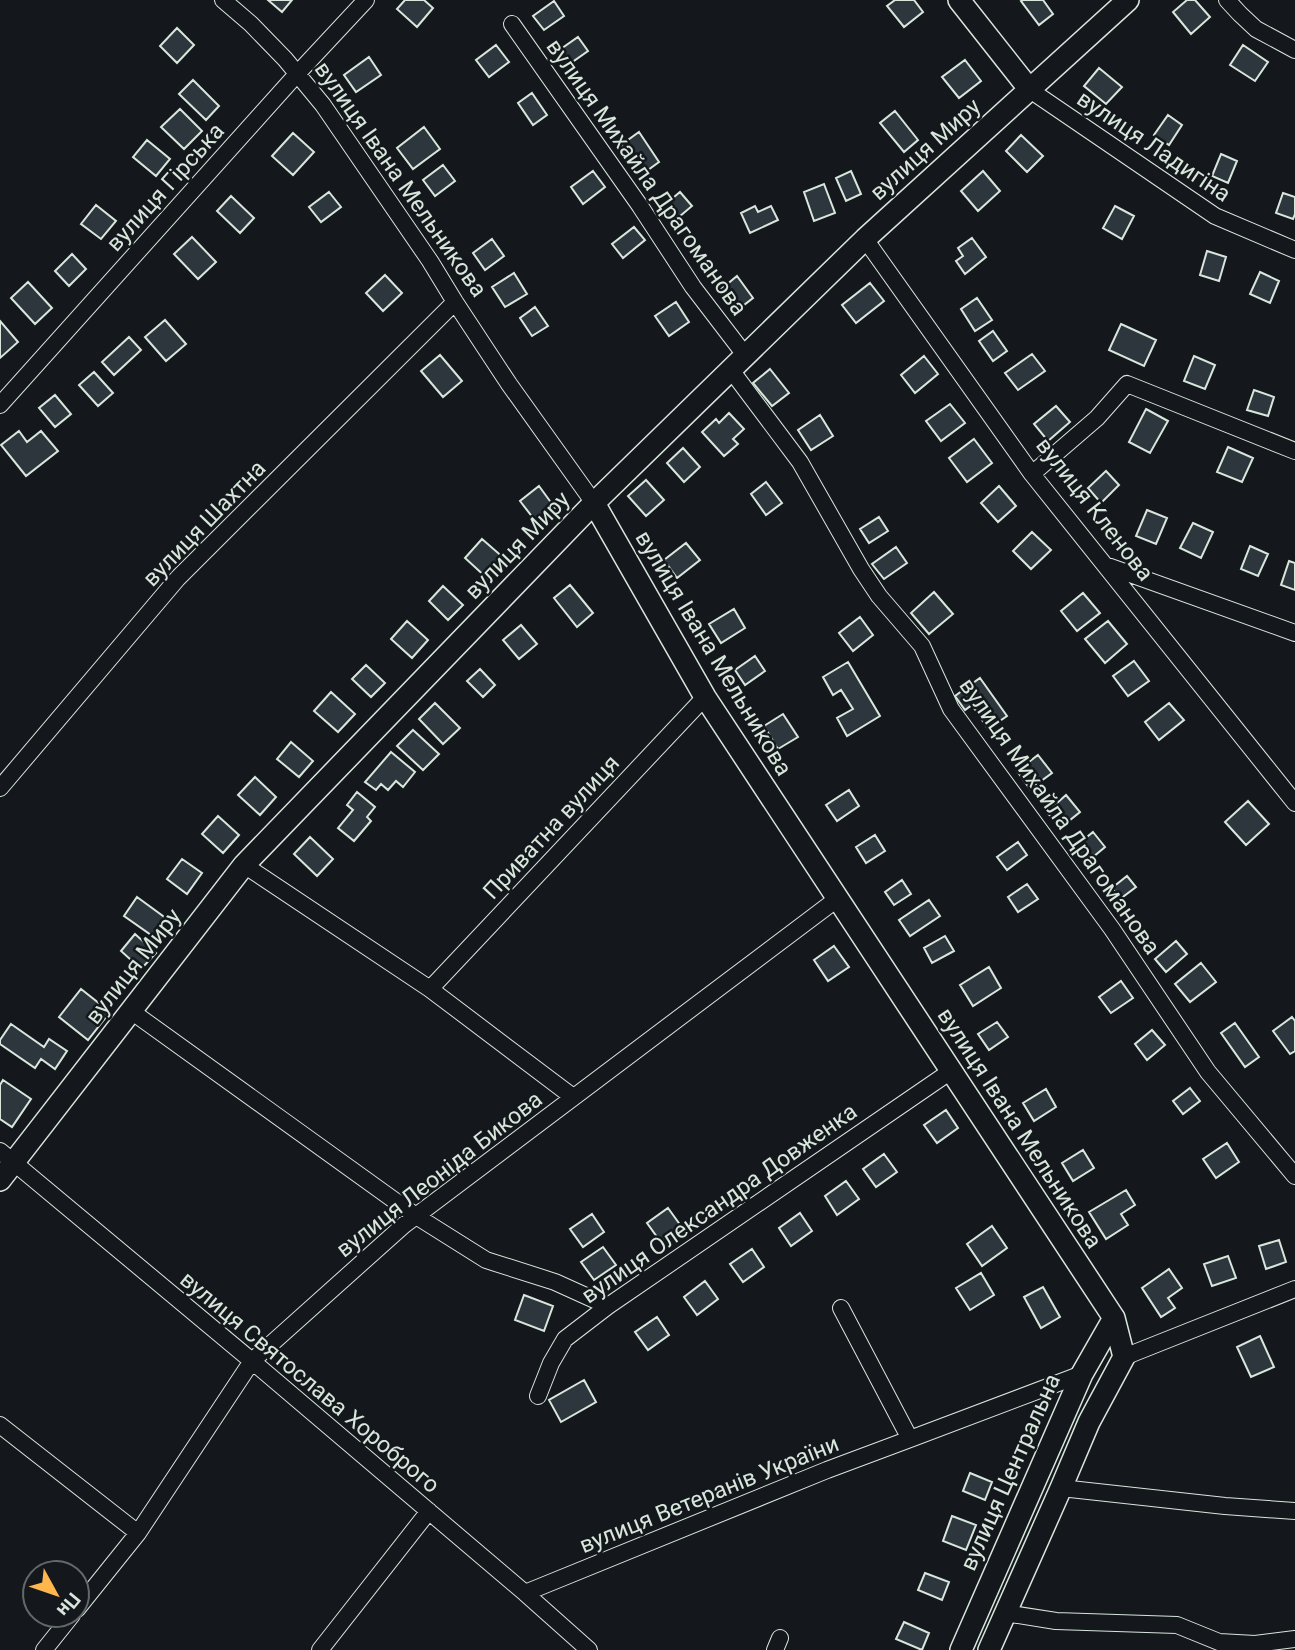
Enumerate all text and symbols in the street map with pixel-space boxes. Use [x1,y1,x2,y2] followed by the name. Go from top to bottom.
[541,34,753,321] street label: вулиця Михайла Драгоманова
[309,56,492,302] street label: вулиця Івана Мельникова
[1072,85,1236,208] street label: вулиця Ладигіна
[865,93,986,206] street label: вулиця Миру
[101,118,230,257] street label: вулиця Гірська
[1030,432,1159,586] street label: вулиця Кленова
[138,455,271,592] street label: вулиця Шахтна
[459,486,575,605] street label: вулиця Миру
[630,526,798,781] street label: вулиця Івана Мельникова
[954,673,1166,960] street label: вулиця Михайла Драгоманова
[478,750,625,905] street label: Приватна вулиця
[80,903,187,1029] street label: вулиця Миру
[932,1003,1107,1253] street label: вулиця Івана Мельникова
[331,1086,547,1263] street label: вулиця Леоніда Бикова
[576,1098,862,1309] street label: вулиця Олександра Довженка
[175,1266,445,1499] street label: вулиця Святослава Хороброго
[955,1370,1066,1575] street label: вулиця Центральна
[576,1430,843,1559] street label: вулиця Ветеранів України
[21,1559,91,1629] north arrow
[52,1588,85,1621] text: Пн

